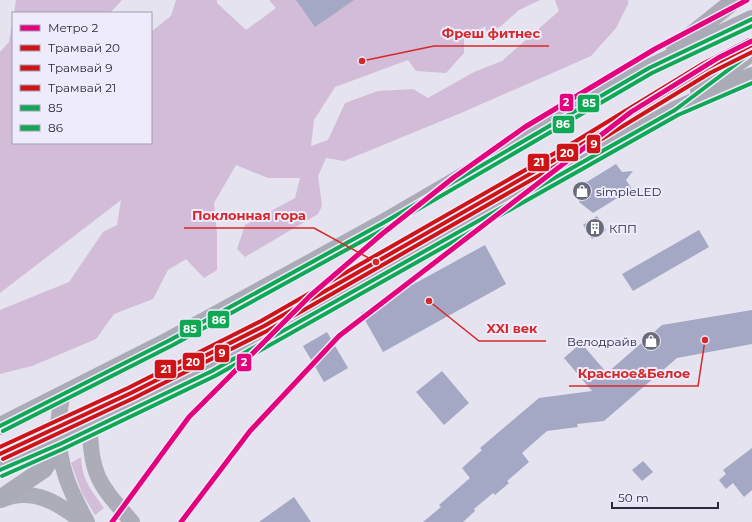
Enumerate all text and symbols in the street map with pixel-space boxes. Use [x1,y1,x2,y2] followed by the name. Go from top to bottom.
[12,12,152,144] legend
[48,20,98,35] text: Метро 2
[434,21,549,46] callout: Фреш фитнес
[442,25,540,41] text: Фреш фитнес
[48,40,120,55] text: Трамвай 20
[48,60,113,75] text: Трамвай 9
[48,80,116,95] text: Трамвай 21
[559,93,574,112] line badge: 2
[577,94,600,113] line badge: 85
[563,95,570,109] text: 2
[582,96,596,110] text: 85
[48,100,63,115] text: 85
[552,115,575,134] line badge: 86
[556,117,570,131] text: 86
[48,120,63,135] text: 86
[586,134,601,154] line badge: 9
[590,137,598,151] text: 9
[556,143,579,162] line badge: 20
[560,146,575,160] text: 20
[527,153,550,172] line badge: 21
[534,155,544,169] text: 21
[571,180,593,202] shop icon: simpleLED
[596,184,662,199] place label: simpleLED
[184,203,314,228] callout: Поклонная гора
[192,207,306,223] text: Поклонная гора
[584,217,606,239] building icon: КПП
[609,221,637,236] place label: КПП
[207,310,230,329] line badge: 86
[212,313,226,327] text: 86
[479,316,546,341] callout: XXI век
[179,319,202,338] line badge: 85
[487,320,538,336] text: XXI век
[183,322,197,336] text: 85
[640,330,662,352] shop icon: Велодрайв
[567,334,637,349] place label: Велодрайв
[214,344,230,363] line badge: 9
[218,346,226,360] text: 9
[182,352,205,371] line badge: 20
[236,353,252,372] line badge: 2
[186,355,201,369] text: 20
[241,355,248,369] text: 2
[154,359,177,379] line badge: 21
[569,361,698,386] callout: Красное&Белое
[161,362,171,376] text: 21
[578,365,690,381] text: Красное&Белое
[612,484,718,510] scale bar
[618,490,649,505] text: 50 m

